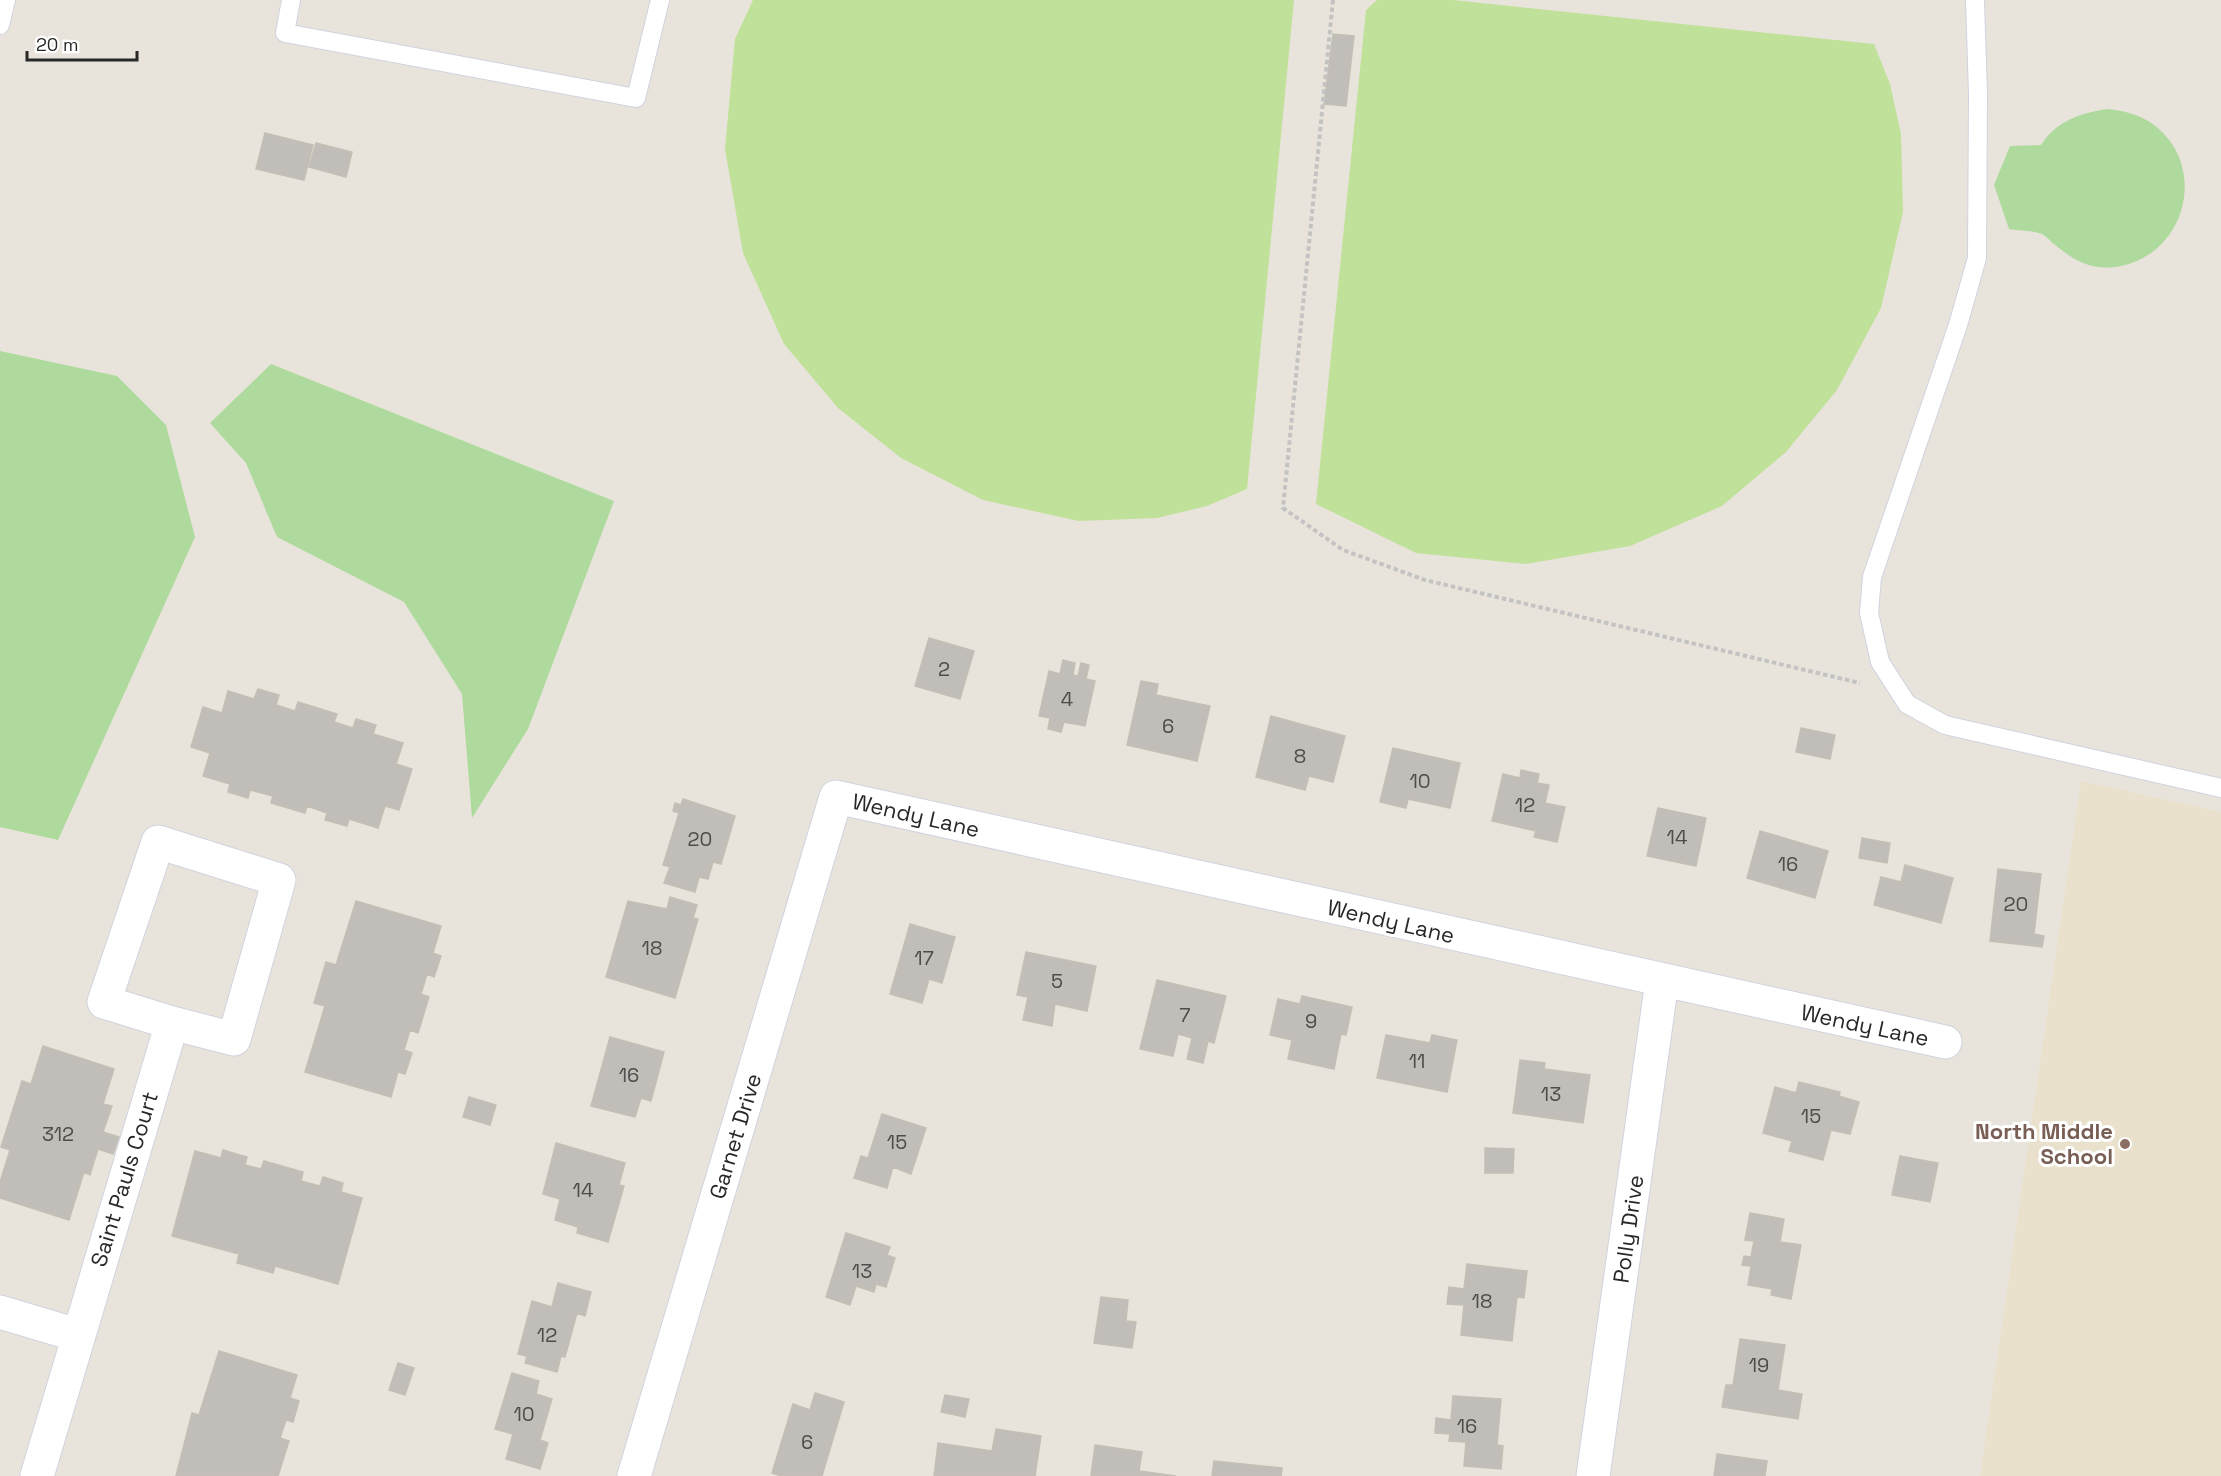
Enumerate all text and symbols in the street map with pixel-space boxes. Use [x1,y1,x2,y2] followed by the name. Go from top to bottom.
[27,24,136,62] scale bar
[36,33,79,56] text: 20 m
[938,656,950,682] house number: 2
[1061,686,1073,712] house number: 4
[1162,713,1174,739] house number: 6
[1294,743,1306,769] house number: 8
[1409,768,1431,794] house number: 10
[850,787,982,843] street label: Wendy Lane
[1515,792,1535,818] house number: 12
[1667,824,1687,850] house number: 14
[688,826,712,852] house number: 20
[1778,851,1798,877] house number: 16
[2004,891,2028,917] house number: 20
[1325,893,1457,949] street label: Wendy Lane
[642,935,662,961] house number: 18
[914,945,934,971] house number: 17
[1051,968,1063,994] house number: 5
[1799,998,1931,1052] street label: Wendy Lane
[1179,1002,1191,1028] house number: 7
[1305,1008,1317,1034] house number: 9
[1409,1048,1425,1074] house number: 11
[619,1062,639,1088] house number: 16
[703,1070,767,1202] street label: Garnet Drive
[1541,1081,1561,1107] house number: 13
[84,1088,164,1270] street label: Saint Pauls Court
[1801,1103,1821,1129] house number: 15
[1975,1117,2113,1170] place label: North Middle School
[42,1121,74,1147] house number: 312
[887,1129,907,1155] house number: 15
[2118,1137,2132,1151] marker: North Middle School
[1607,1173,1649,1285] street label: Polly Drive
[573,1177,593,1203] house number: 14
[852,1258,872,1284] house number: 13
[1472,1288,1492,1314] house number: 18
[537,1322,557,1348] house number: 12
[1749,1352,1769,1378] house number: 19
[513,1401,535,1427] house number: 10
[1457,1413,1477,1439] house number: 16
[801,1429,813,1455] house number: 6

